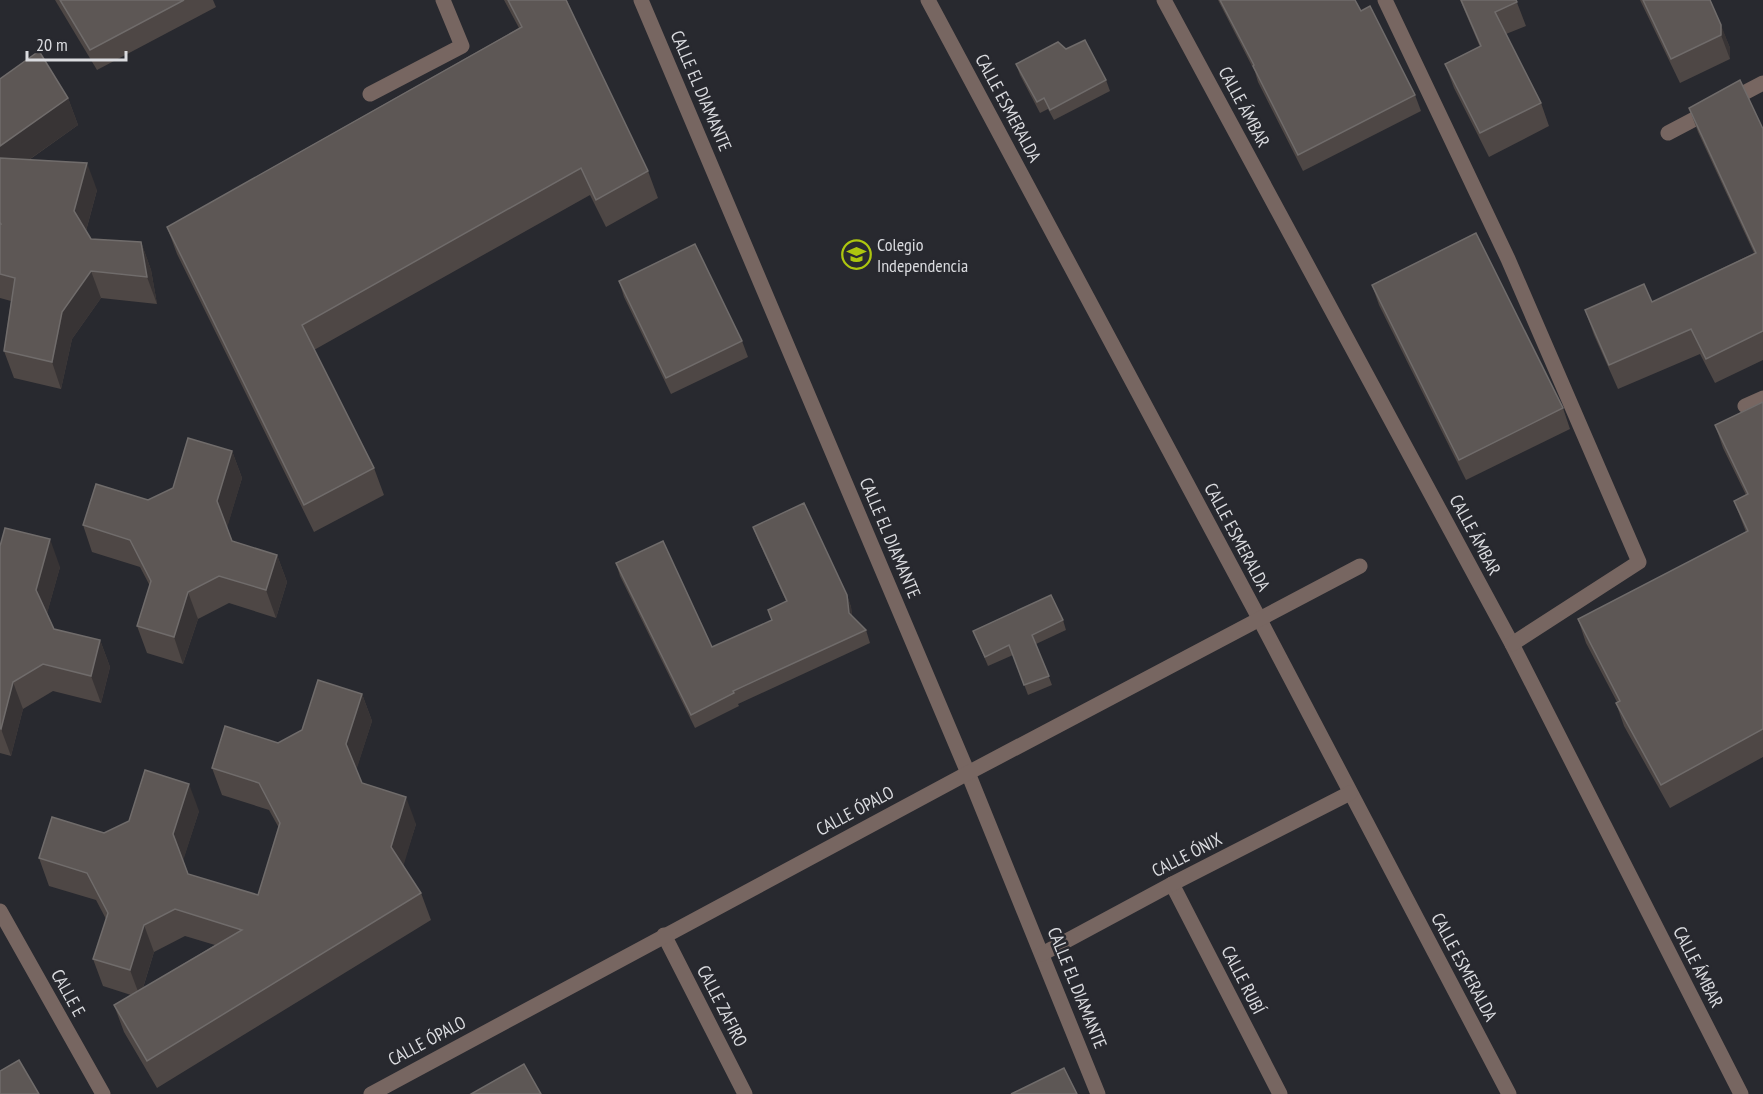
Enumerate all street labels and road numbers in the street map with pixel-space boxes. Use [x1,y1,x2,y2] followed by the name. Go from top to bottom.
[666,27,737,155] street label: CALLE EL DIAMANTE
[970,50,1047,166] street label: CALLE ESMERALDA
[1214,63,1275,151] street label: CALLE ÁMBAR
[855,474,926,602] street label: CALLE EL DIAMANTE
[1199,479,1276,595] street label: CALLE ESMERALDA
[1445,491,1506,579] street label: CALLE ÁMBAR
[812,780,898,841] street label: CALLE ÓPALO
[1148,827,1226,882] street label: CALLE ÓNIX
[1426,909,1503,1025] street label: CALLE ESMERALDA
[1668,922,1729,1011] street label: CALLE ÁMBAR
[1043,924,1112,1052] street label: CALLE EL DIAMANTE
[1217,942,1271,1018] street label: CALLE RUBÍ
[692,961,753,1050] street label: CALLE ZAFIRO
[46,965,91,1020] street label: CALLE E
[384,1010,470,1071] street label: CALLE ÓPALO

